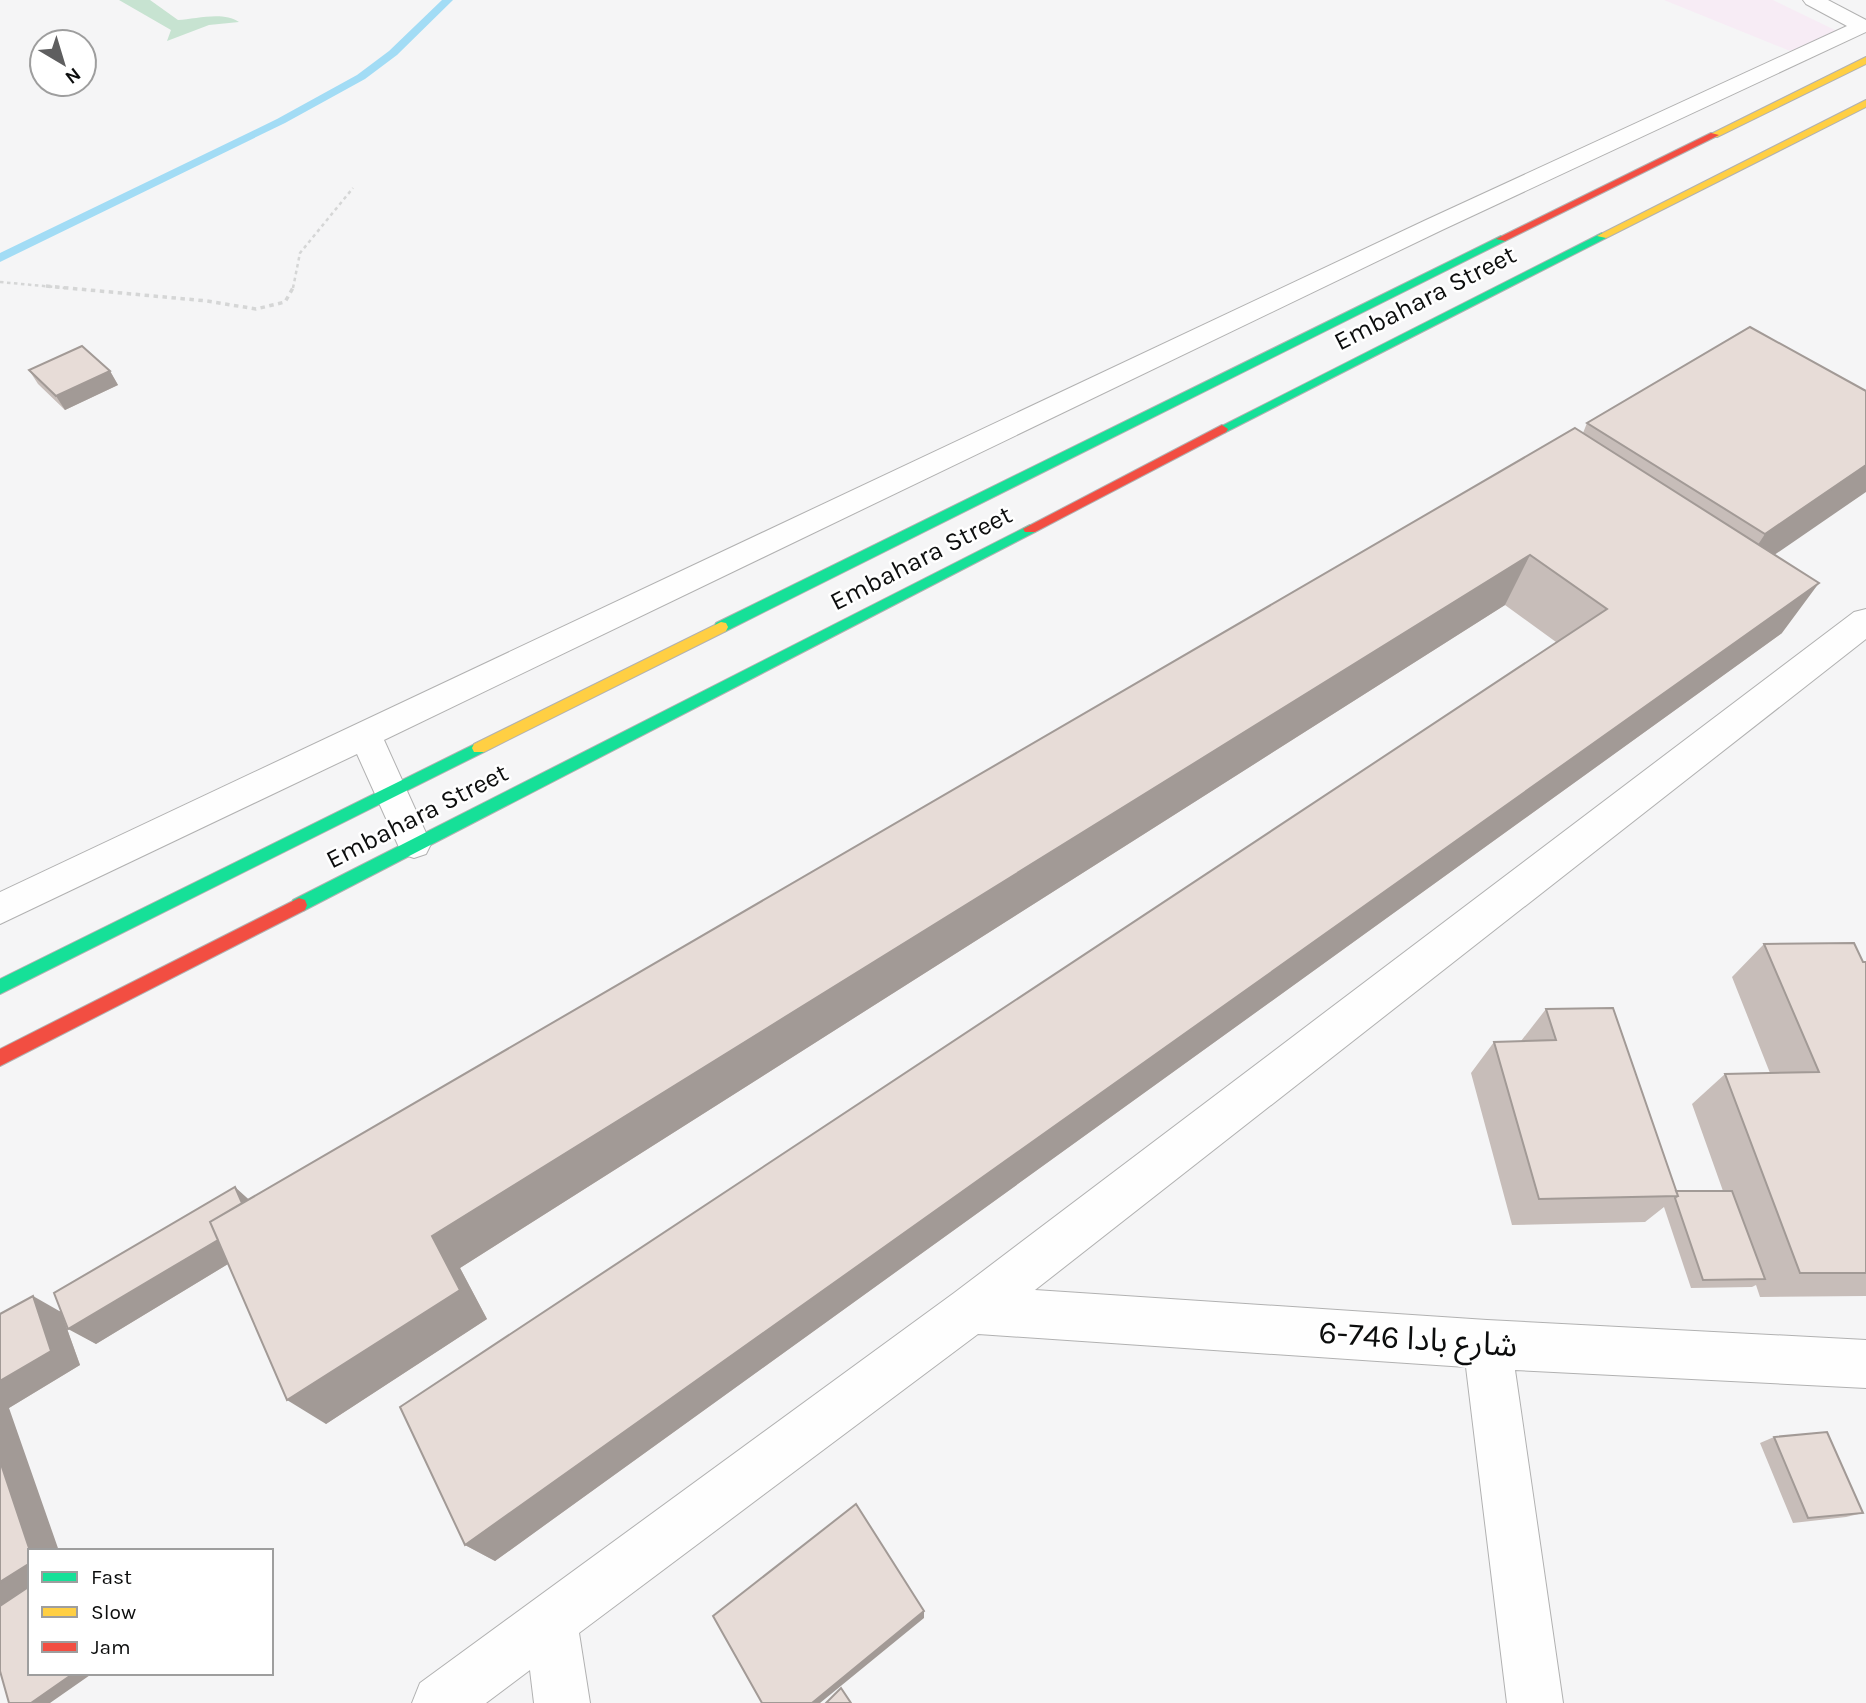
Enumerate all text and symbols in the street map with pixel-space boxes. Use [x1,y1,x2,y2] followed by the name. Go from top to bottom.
[28,28,98,98] north arrow
[61,63,85,88] text: N
[1329,239,1521,357] street label: Embahara Street
[825,499,1017,617] street label: Embahara Street
[321,757,513,875] street label: Embahara Street
[1317,1314,1519,1369] street label: شارع بادا 746-6
[28,1549,273,1675] legend
[91,1565,132,1589] text: Fast
[91,1600,136,1624] text: Slow
[91,1635,131,1659] text: Jam

